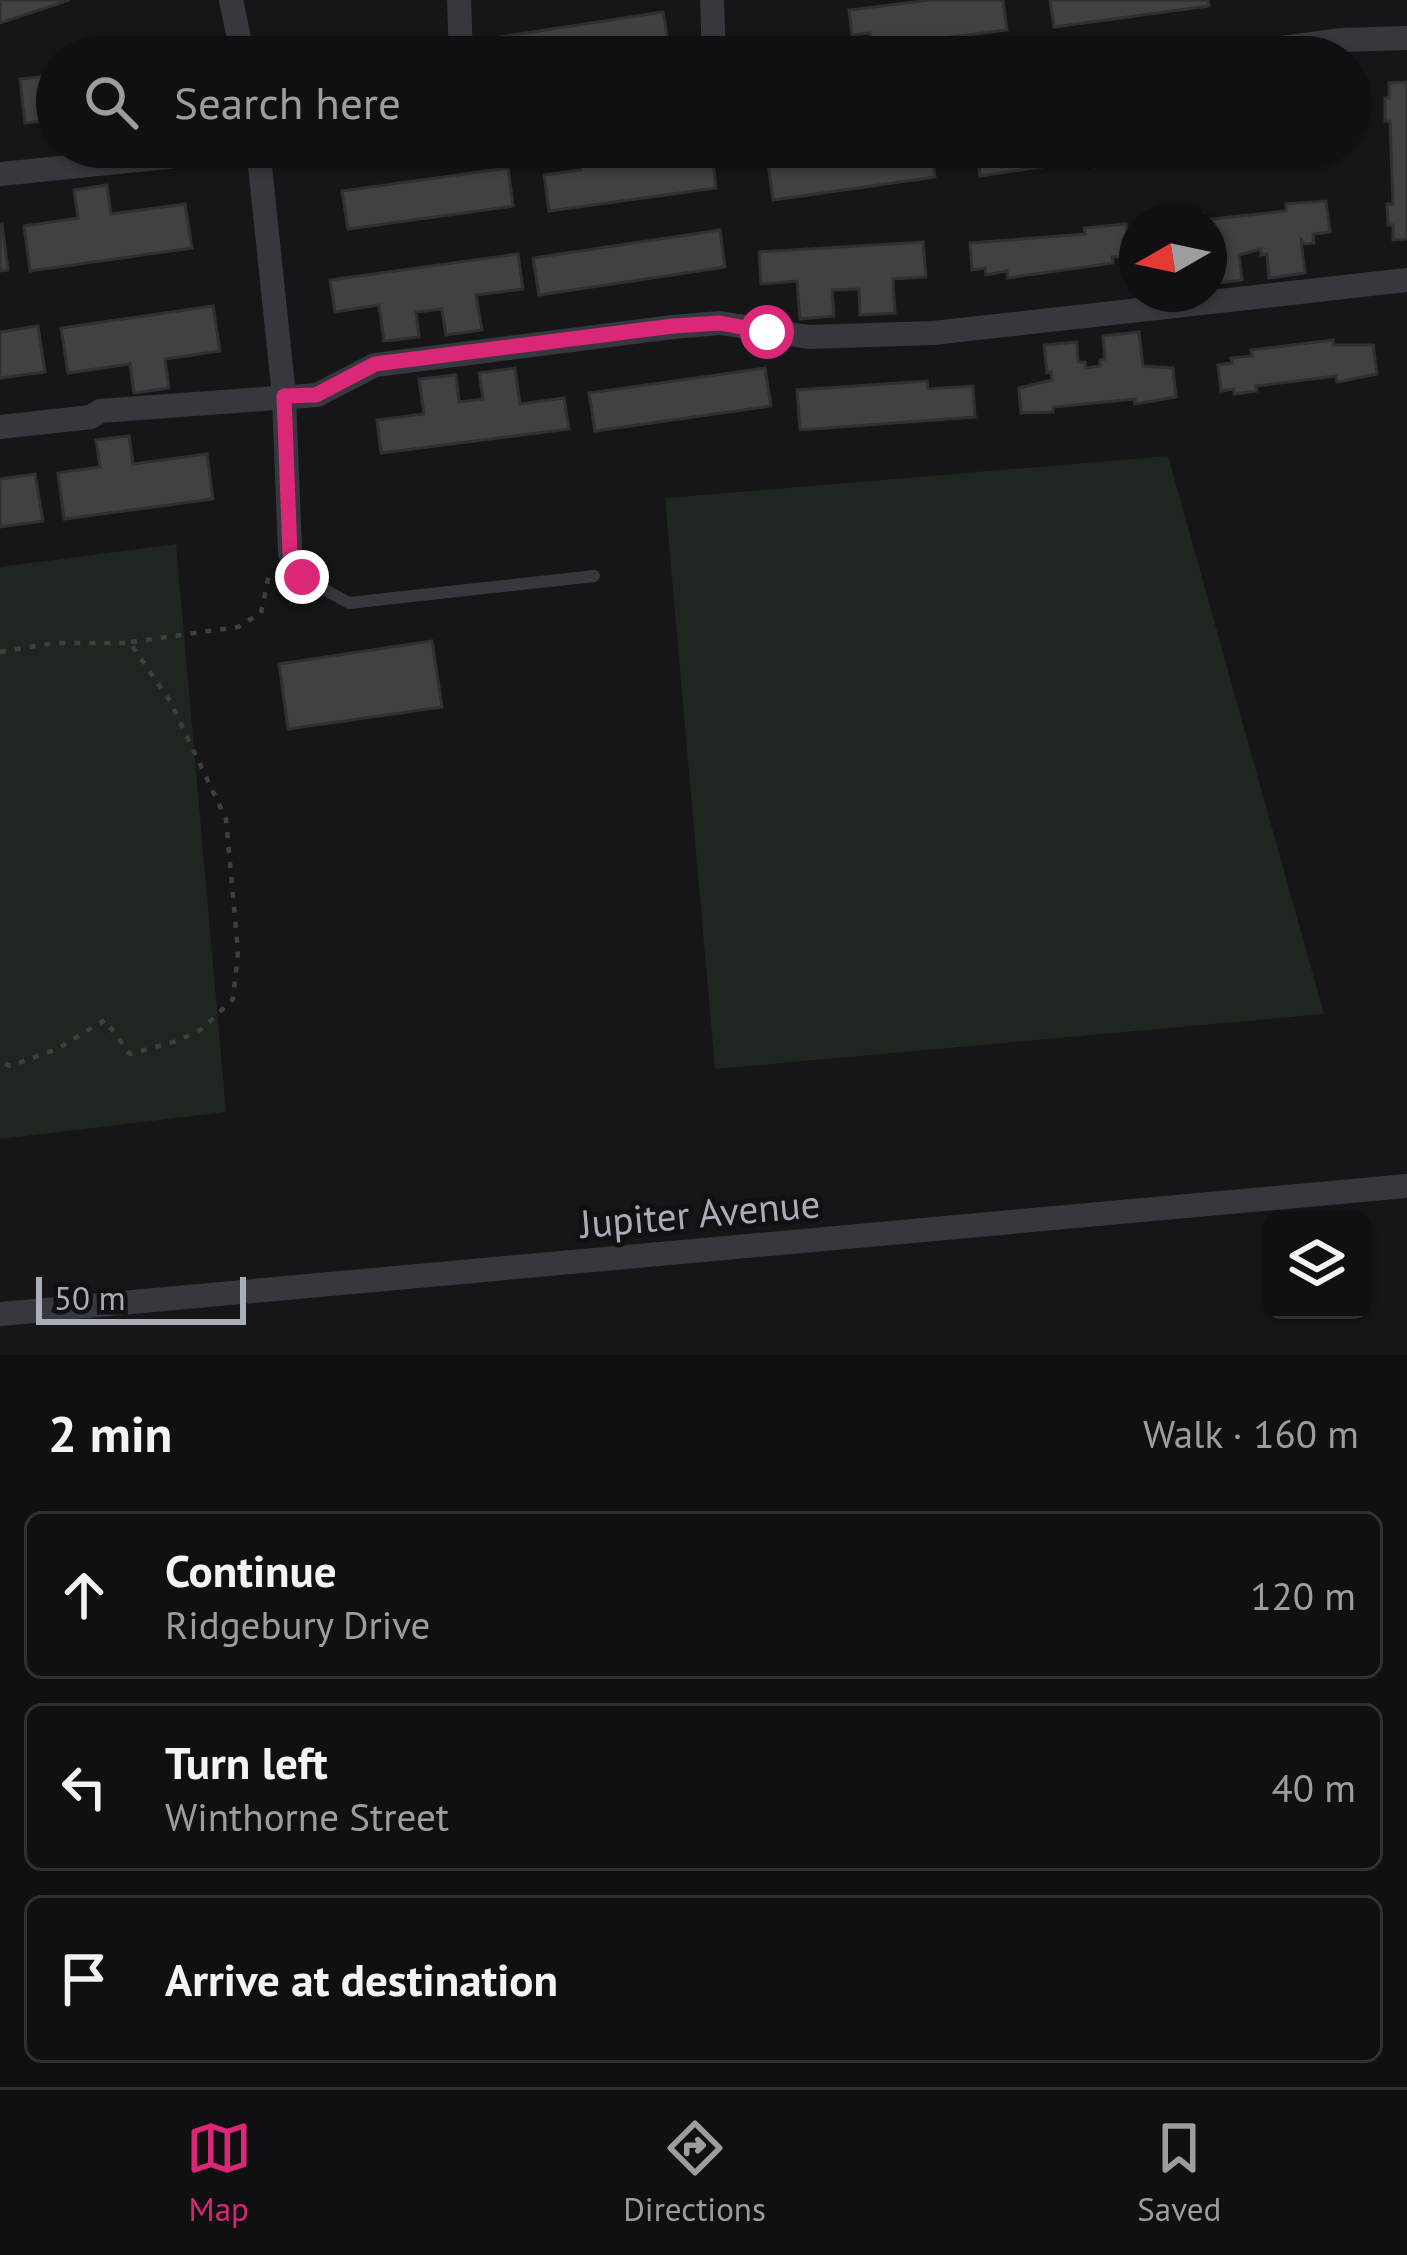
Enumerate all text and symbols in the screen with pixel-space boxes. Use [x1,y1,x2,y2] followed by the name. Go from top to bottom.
[36,36,1371,168] search box
[78,69,144,135] icon: search
[174,73,401,131] text: Search here
[1119,204,1227,312] north arrow
[740,305,794,359] route start
[275,550,329,604] route end
[576,1177,822,1249] street label: Jupiter Avenue
[1263,1211,1371,1319] map controls
[1263,1211,1371,1319] button: layers
[36,1271,246,1324] scale bar
[54,1276,126,1319] text: 50 m
[48,1400,172,1466] text: 2 min
[1143,1408,1359,1459] text: Walk · 160 m
[165,1541,337,1599] text: Continue
[51,1562,117,1628] icon: ahead
[1250,1570,1356,1621] text: 120 m
[165,1599,430,1650] text: Ridgebury Drive
[165,1733,328,1791] text: Turn left
[51,1754,117,1820] icon: left
[1271,1762,1356,1813] text: 40 m
[165,1791,449,1842] text: Winthorne Street
[51,1946,117,2012] icon: arrive
[165,1950,558,2008] text: Arrive at destination
[186,2115,252,2230] tab: Map
[623,2115,766,2230] tab: Directions
[1137,2115,1221,2230] tab: Saved

